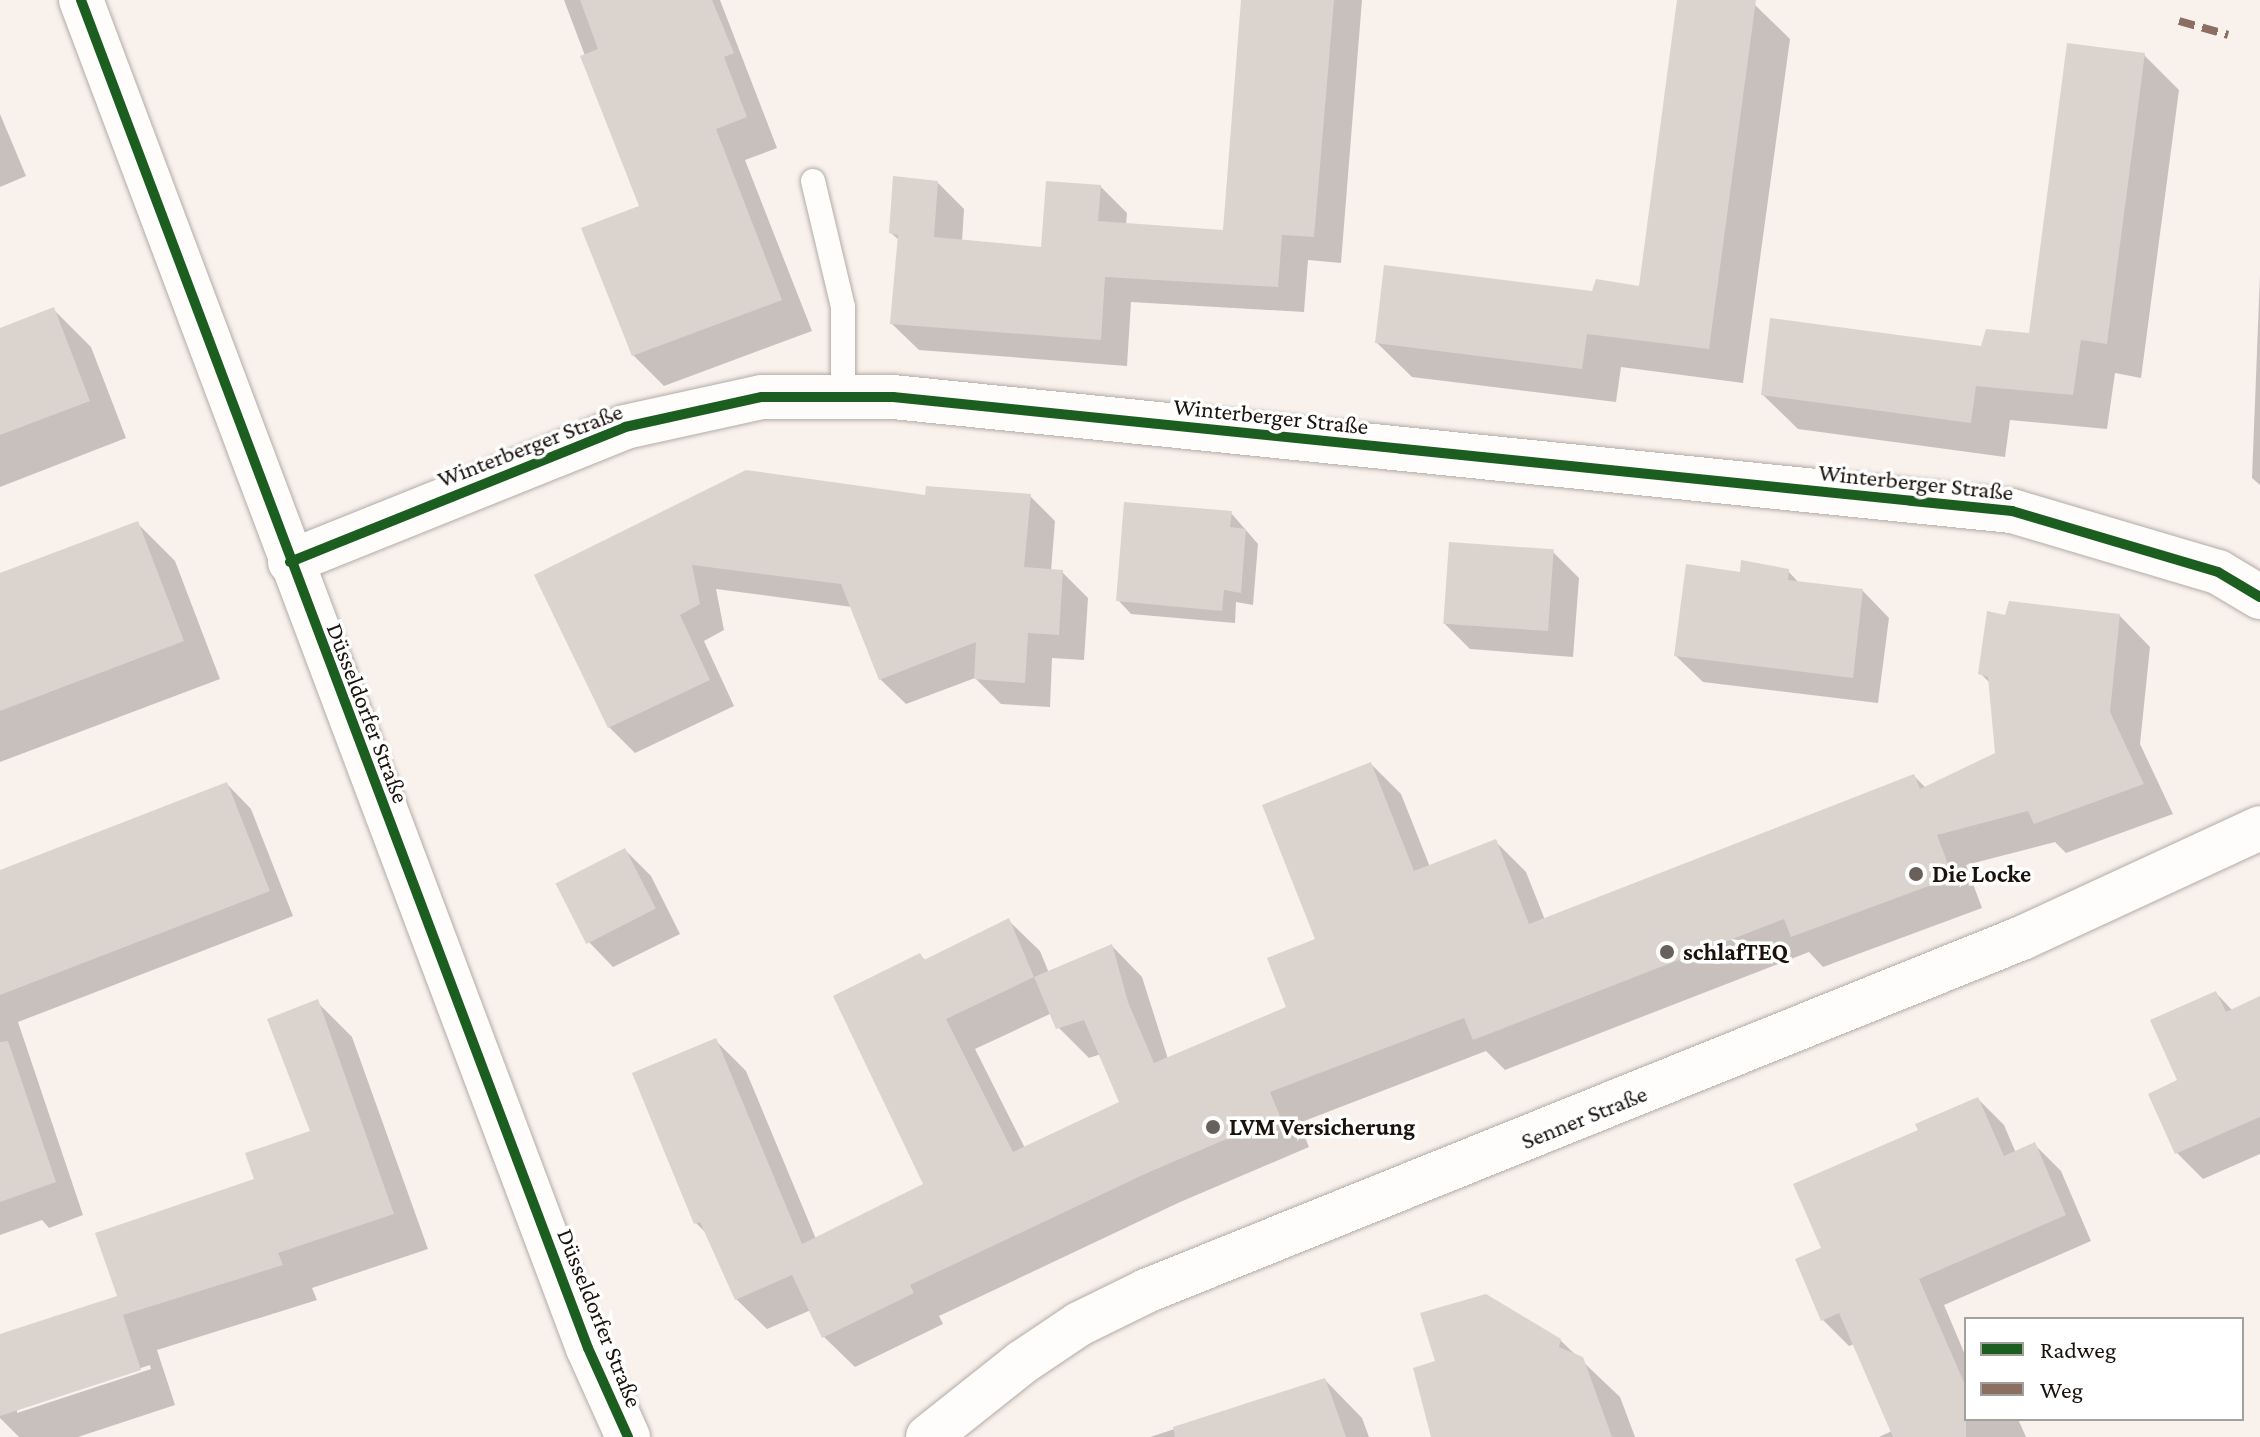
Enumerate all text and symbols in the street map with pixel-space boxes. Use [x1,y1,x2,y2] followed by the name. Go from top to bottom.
[1172,391,1370,441] street label: Winterberger Straße
[433,396,627,494] street label: Winterberger Straße
[1817,457,2015,507] street label: Winterberger Straße
[320,619,416,807] street label: Düsseldorfer Straße
[1932,860,2031,888] place label: Die Locke
[1907,865,1925,883] marker: Die Locke
[1683,938,1788,966] place label: schlafTEQ
[1658,943,1676,961] marker: schlafTEQ
[1517,1079,1651,1155] street label: Senner Straße
[1229,1113,1415,1141] place label: LVM Versicherung
[1204,1118,1222,1136] marker: LVM Versicherung
[551,1224,649,1412] street label: Düsseldorfer Straße
[1964,1317,2244,1421] legend
[2040,1336,2116,1363] text: Radweg
[2040,1376,2083,1403] text: Weg

